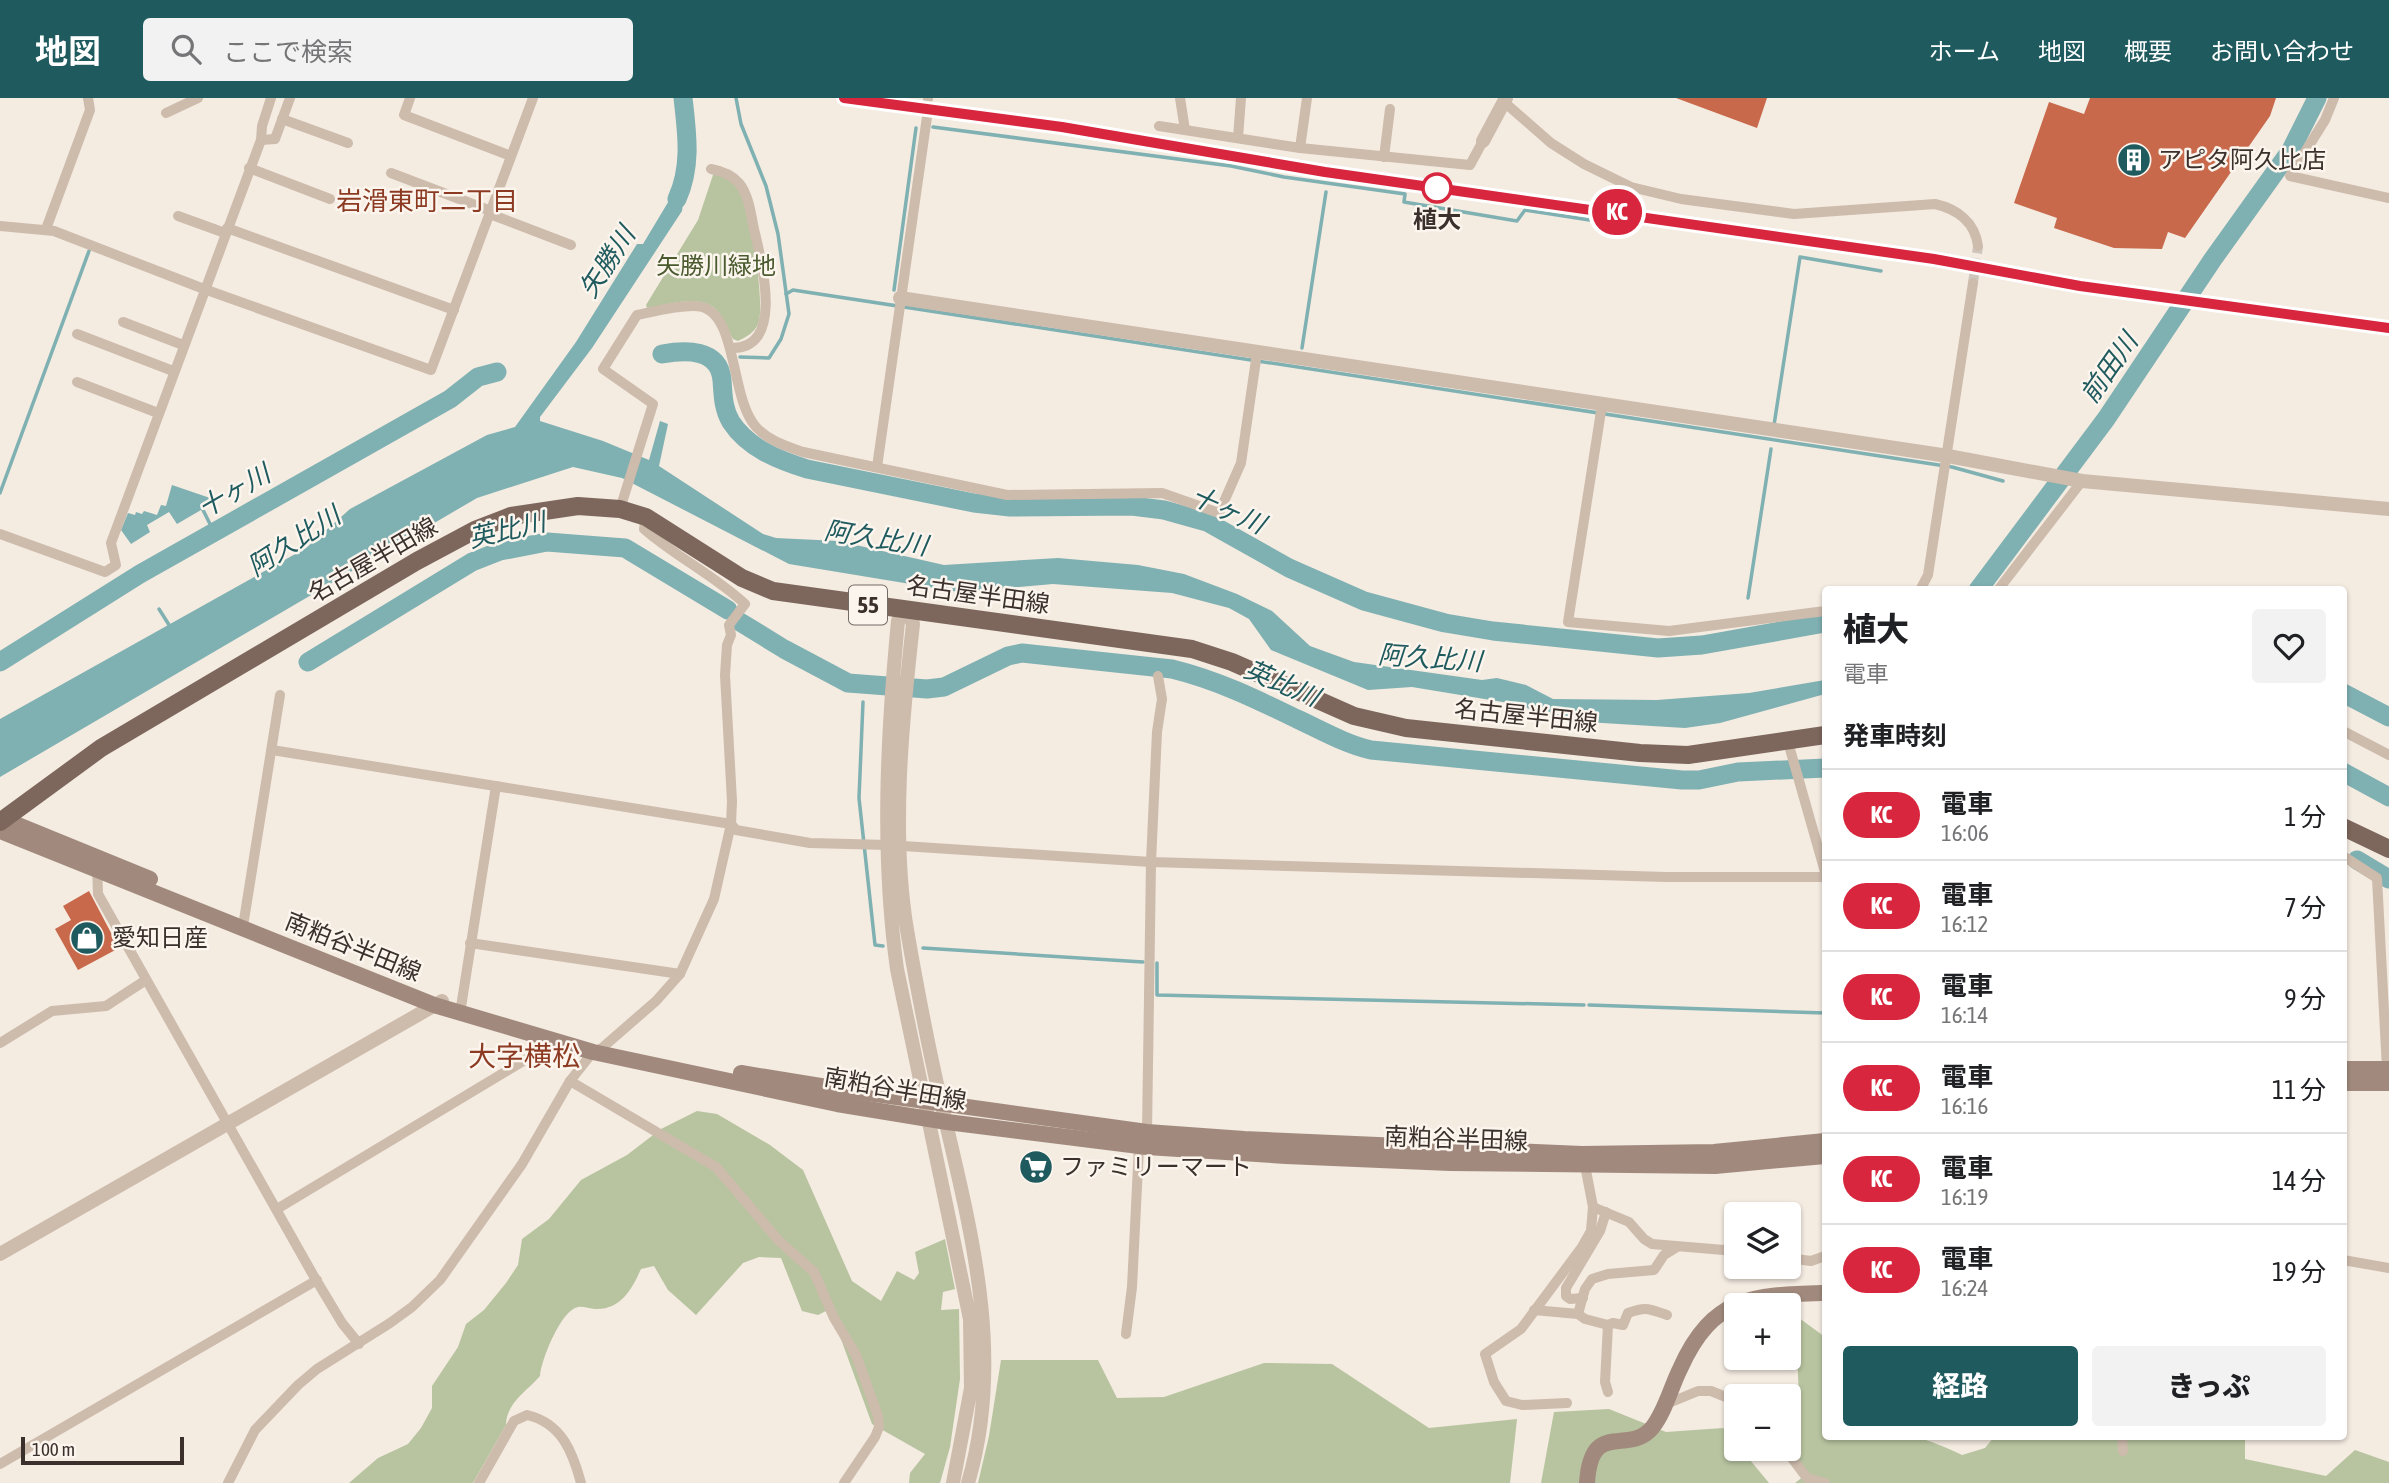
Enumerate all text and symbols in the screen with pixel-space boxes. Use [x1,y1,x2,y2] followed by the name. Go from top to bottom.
[143,18,633,81] search box
[167,30,205,68] icon: search
[35,32,101,70] text: 地図
[223,37,353,67] text: ここで検索
[1929,38,2000,65] text: ホーム
[2038,38,2086,65] text: 地図
[2124,38,2172,65] text: 概要
[2210,38,2354,65] text: お問い合わせ
[2115,141,2153,179] building icon: アピタ阿久比店
[2158,146,2326,173] place label: アピタ阿久比店
[1422,173,1452,203] marker: 植大
[336,186,518,216] district label: 岩滑東町二丁目
[1586,189,1648,235] line badge: KC
[1606,198,1628,225] text: KC
[1413,206,1461,233] place label: 植大
[573,219,642,303] water label: 矢勝川
[656,252,776,279] park label: 矢勝川緑地
[2074,325,2145,409] water label: 前田川
[193,457,278,523] water label: 十ヶ川
[1186,480,1272,541] water label: 十ヶ川
[242,498,348,582] water label: 阿久比川
[466,506,551,553] water label: 英比川
[304,512,442,607] street label: 名古屋半田線
[822,515,933,561] water label: 阿久比川
[905,571,1051,618] street label: 名古屋半田線
[849,586,887,624] road number: 55
[2252,609,2326,683] button: heart
[1843,610,1909,648] text: 植大
[1377,639,1486,677] water label: 阿久比川
[1240,654,1327,713] water label: 英比川
[1843,661,1889,687] text: 電車
[1453,695,1599,736] street label: 名古屋半田線
[1843,721,1947,751] text: 発車時刻
[1941,789,1993,819] text: 電車
[1871,801,1892,828] text: KC
[2284,802,2326,832] text: 1 分
[1941,820,1989,846] text: 16:06
[1941,880,1993,910] text: 電車
[1871,892,1892,919] text: KC
[2284,893,2326,923] text: 7 分
[281,907,425,986] street label: 南粕谷半田線
[1941,911,1988,937] text: 16:12
[68,919,106,957] shop icon: 愛知日産
[112,924,208,951] place label: 愛知日産
[1941,971,1993,1001] text: 電車
[1871,983,1892,1010] text: KC
[2284,984,2326,1014] text: 9 分
[1941,1002,1988,1028] text: 16:14
[468,1040,580,1072] district label: 大字横松
[1941,1062,1993,1092] text: 電車
[822,1063,968,1114] street label: 南粕谷半田線
[1871,1074,1892,1101] text: KC
[2272,1075,2326,1105] text: 11 分
[1941,1093,1988,1119] text: 16:16
[1384,1122,1528,1155] street label: 南粕谷半田線
[1017,1148,1055,1186] supermarket icon: ファミリーマート
[1060,1153,1252,1180] place label: ファミリーマート
[1941,1153,1993,1183] text: 電車
[1871,1165,1892,1192] text: KC
[2272,1166,2326,1196] text: 14 分
[1941,1184,1988,1210] text: 16:19
[1724,1202,1801,1461] map controls
[1724,1202,1801,1279] button: layers
[1941,1244,1993,1274] text: 電車
[1871,1256,1892,1283] text: KC
[2272,1257,2326,1287] text: 19 分
[1941,1275,1988,1301] text: 16:24
[1724,1293,1801,1370] button: +
[1843,1346,2078,1426] button: 経路
[2092,1346,2326,1426] button: きっぷ
[1724,1384,1801,1461] button: −
[21,1434,184,1466] scale bar
[32,1438,75,1460] text: 100 m

